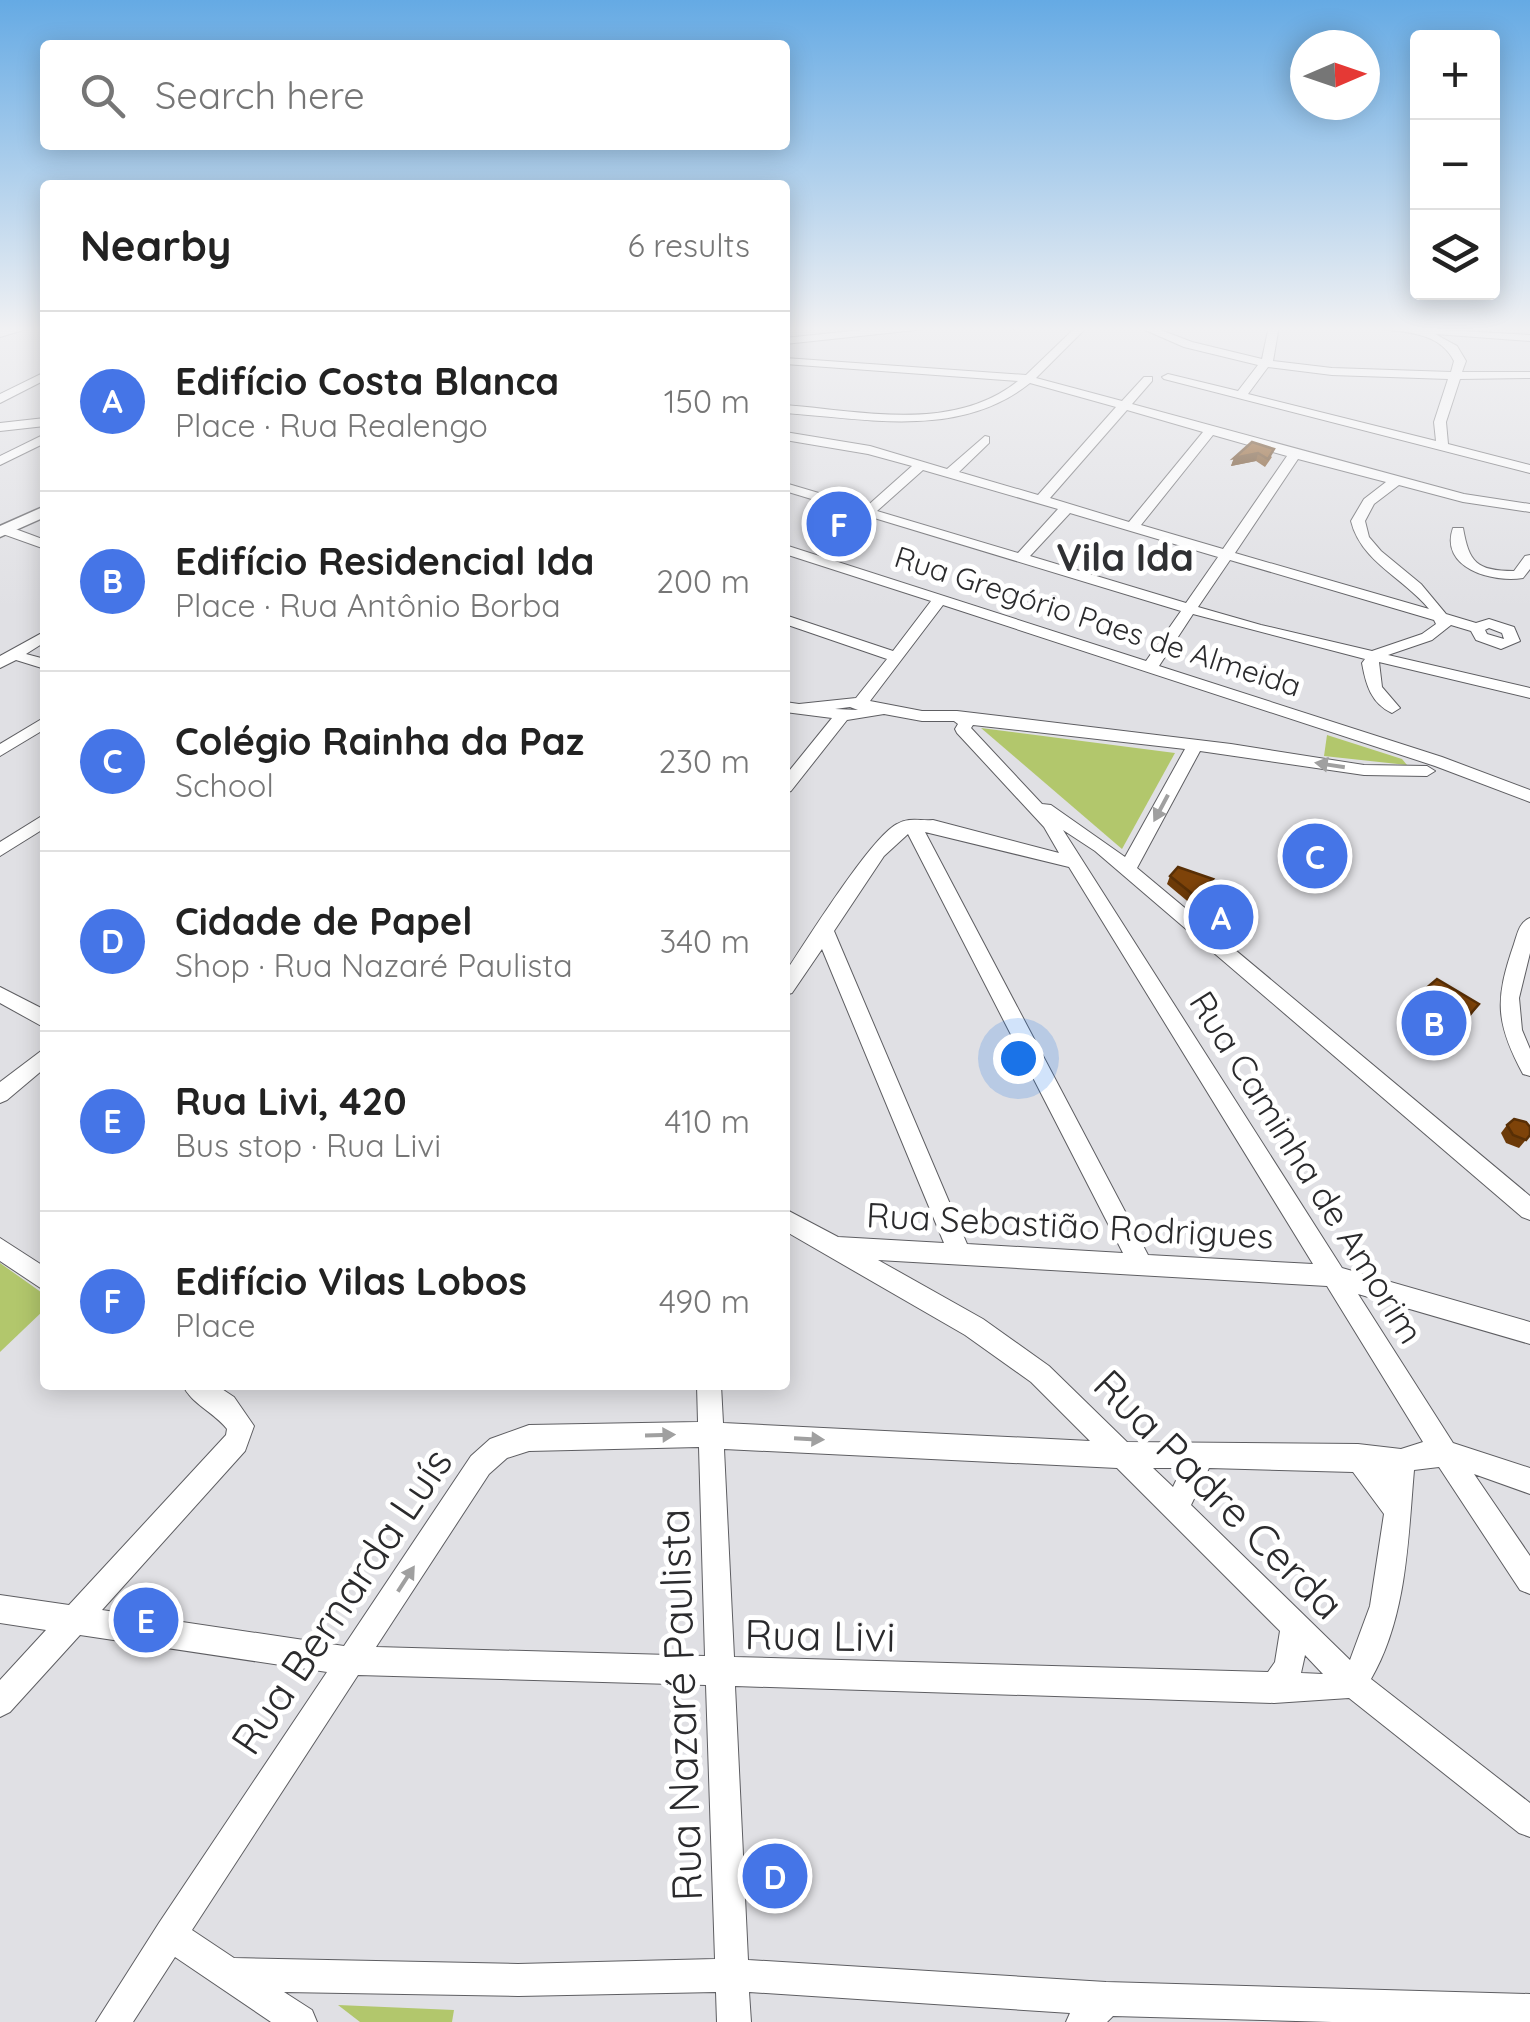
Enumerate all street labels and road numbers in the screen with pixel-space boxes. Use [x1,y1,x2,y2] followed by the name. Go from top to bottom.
[890,537,1306,705] street label: Rua Gregório Paes de Almeida
[1180,983,1434,1351] street label: Rua Caminha de Amorim
[865,1192,1275,1258] street label: Rua Sebastião Rodrigues
[1083,1358,1355,1630] street label: Rua Padre Cerda
[219,1438,463,1764] street label: Rua Bernarda Luís
[647,1508,713,1902] street label: Rua Nazaré Paulista
[744,1607,896,1663] street label: Rua Livi

